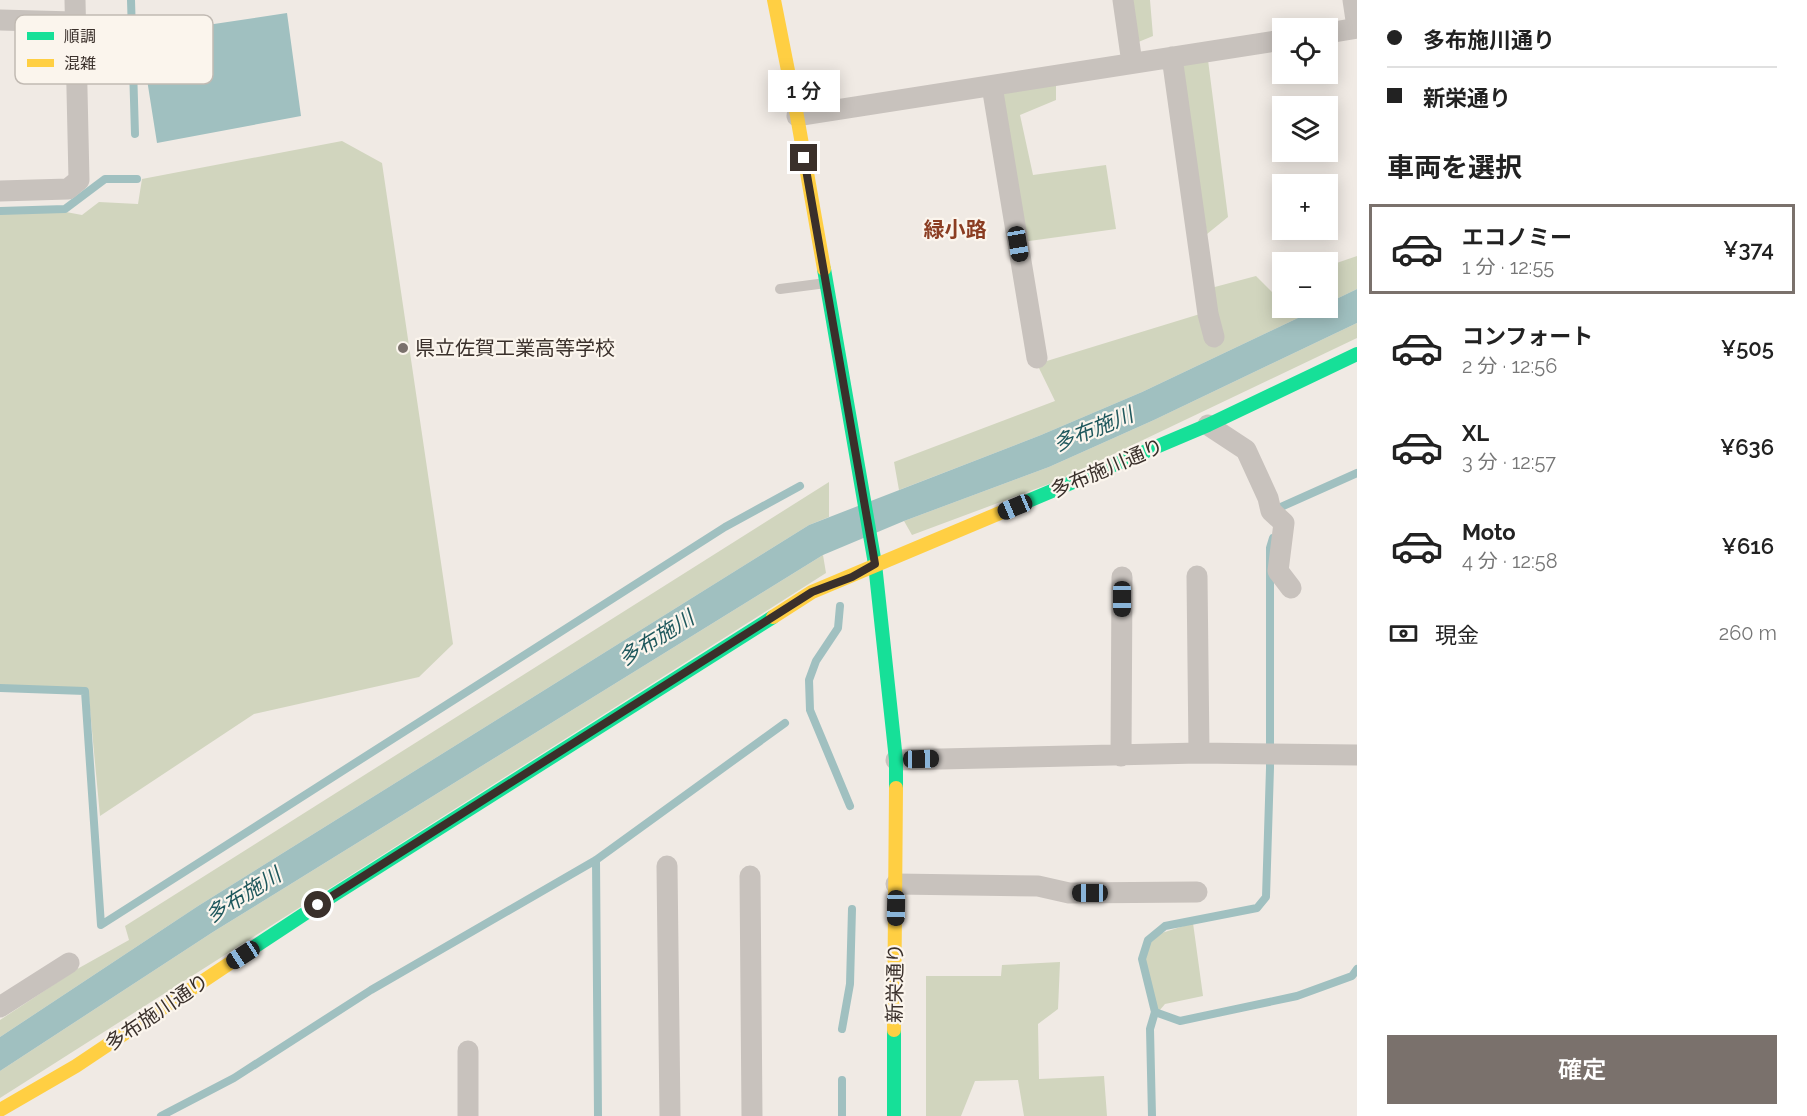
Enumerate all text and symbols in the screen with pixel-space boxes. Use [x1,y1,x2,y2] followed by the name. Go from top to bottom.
[15,15,213,84] legend
[1272,18,1338,318] map controls
[1272,18,1338,84] button: locate
[64,27,96,46] text: 順調
[1423,27,1555,53] text: 多布施川通り
[64,54,96,73] text: 混雑
[768,71,840,113] callout: 1 分
[787,79,821,103] text: 1 分
[1423,85,1511,111] text: 新栄通り
[1272,96,1338,162] button: layers
[790,144,817,171] route end
[1387,152,1522,183] text: 車両を選択
[1272,174,1338,240] button: +
[924,217,987,242] district label: 緑小路
[1390,222,1444,276] icon: car
[1462,224,1572,250] text: エコノミー
[1006,225,1030,263] car
[1723,236,1774,262] text: ¥374
[1272,252,1338,318] button: −
[1462,255,1554,279] text: 1 分 · 12:55
[1390,321,1444,375] icon: car
[1462,323,1593,349] text: コンフォート
[1721,335,1774,361] text: ¥505
[415,336,615,360] place label: 県立佐賀工業高等学校
[396,341,410,355] marker: 県立佐賀工業高等学校
[1462,354,1557,378] text: 2 分 · 12:56
[1049,401,1138,456] water label: 多布施川
[1390,420,1444,474] icon: car
[1462,420,1489,446] text: XL
[1047,434,1167,502] street label: 多布施川通り
[1720,434,1774,460] text: ¥636
[1462,450,1556,474] text: 3 分 · 12:57
[995,492,1035,522] car
[1390,519,1444,573] icon: car
[1462,519,1516,545] text: Moto
[1722,533,1774,559] text: ¥616
[1462,549,1558,573] text: 4 分 · 12:58
[1113,581,1131,617] car
[614,604,700,671] water label: 多布施川
[1387,617,1420,650] icon: cash
[1719,621,1777,645] text: 260 m
[1435,622,1479,648] text: 現金
[903,750,939,768] car
[201,861,287,928] water label: 多布施川
[1072,884,1108,902] car
[887,890,905,926] car
[304,891,331,918] route start
[223,938,263,972] car
[882,943,908,1023] street label: 新栄通り
[101,968,213,1056] street label: 多布施川通り
[1387,1035,1777,1104] button: 確定

